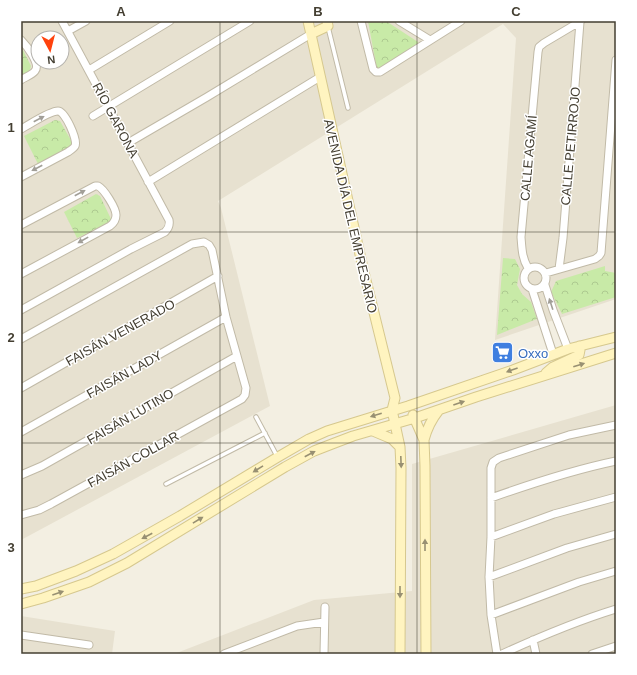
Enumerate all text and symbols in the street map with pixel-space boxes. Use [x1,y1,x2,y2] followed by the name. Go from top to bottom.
[116,4,126,19] text: A
[313,4,323,19] text: B
[511,4,521,19] text: C
[30,30,70,70] north arrow
[46,53,56,66] text: N
[89,80,142,161] street label: RÍO GARONA
[558,86,583,206] street label: CALLE PETIRROJO
[517,114,540,202] street label: CALLE AGAMÍ
[33,116,45,123] one-way arrow
[321,118,380,315] street label: AVENIDA DÍA DEL EMPRESARIO
[7,120,15,135] text: 1
[32,165,43,172] one-way arrow
[74,190,86,196] one-way arrow
[77,237,89,244] one-way arrow
[63,296,178,369] street label: FAISÁN VENERADO
[548,298,554,310] one-way arrow
[7,330,15,345] text: 2
[489,340,515,366] supermarket icon: Oxxo
[518,346,548,361] place label: Oxxo
[84,347,165,401] street label: FAISÁN LADY
[573,362,585,368] one-way arrow
[506,367,518,373] one-way arrow
[84,386,176,447] street label: FAISÁN LUTINO
[453,400,465,406] one-way arrow
[369,412,381,418] one-way arrow
[85,428,181,491] street label: FAISÁN COLLAR
[304,450,316,457] one-way arrow
[398,456,404,469] one-way arrow
[253,465,263,473] one-way arrow
[192,516,204,523] one-way arrow
[141,533,153,539] one-way arrow
[422,538,428,551] one-way arrow
[7,540,15,555] text: 3
[397,586,404,598] one-way arrow
[53,589,65,595] one-way arrow

